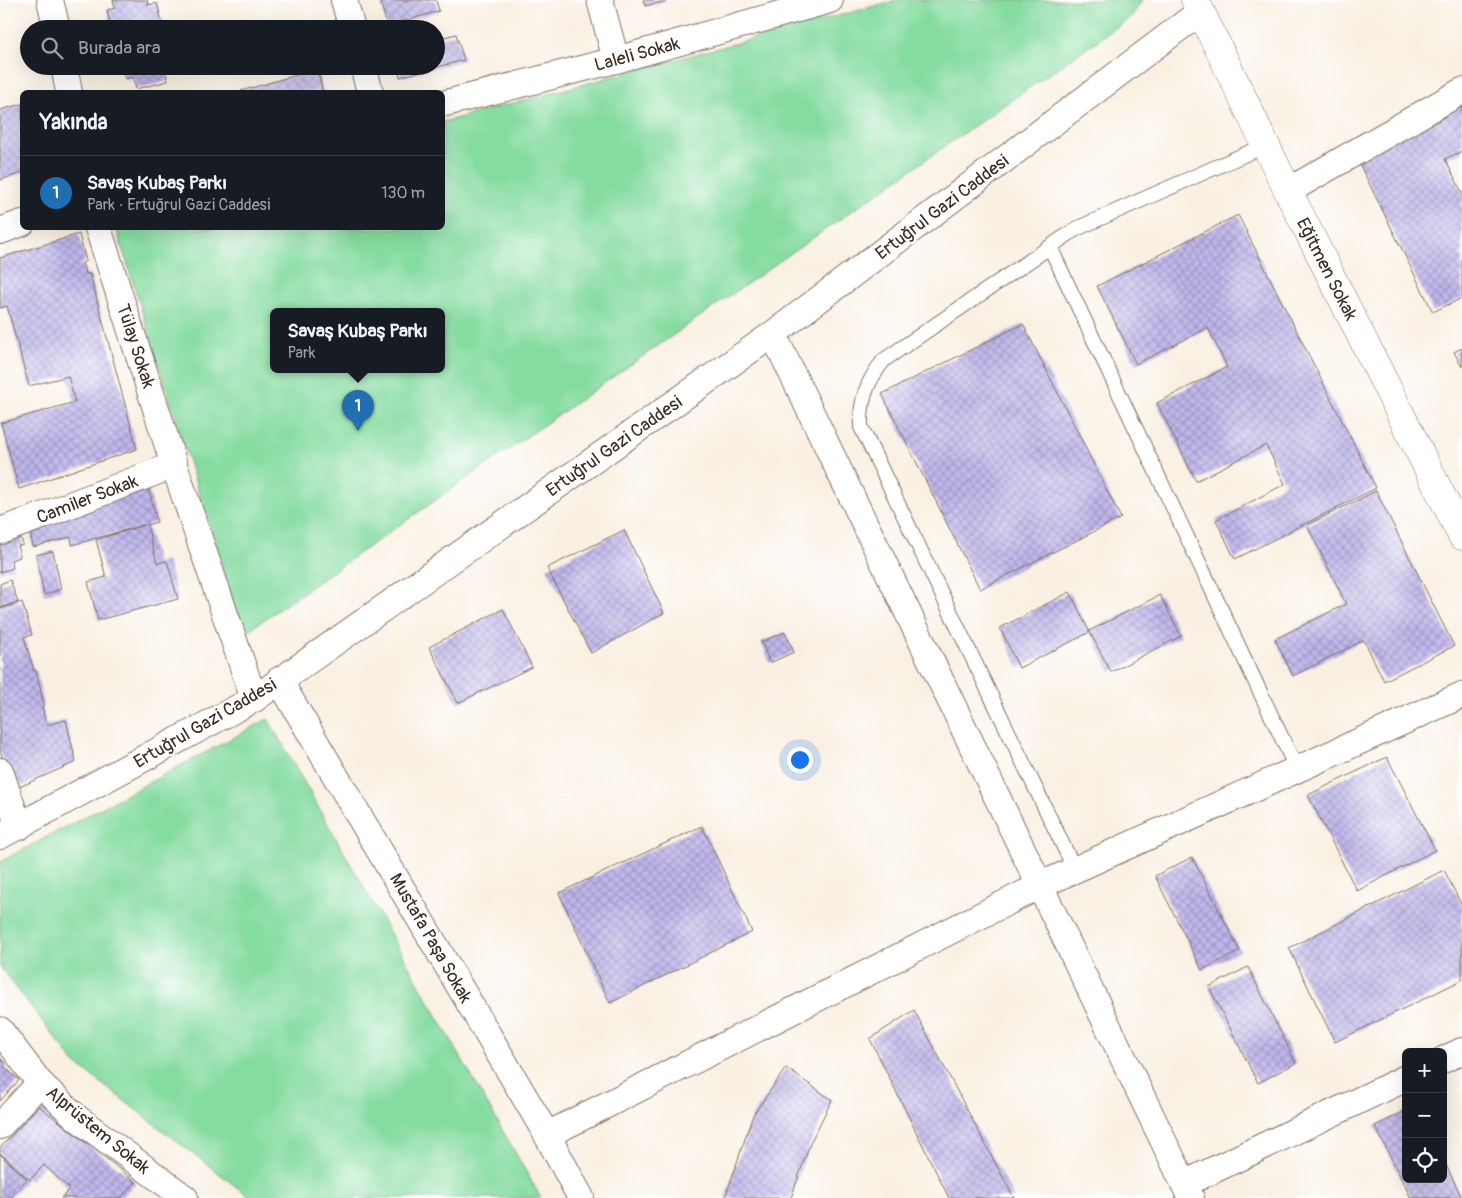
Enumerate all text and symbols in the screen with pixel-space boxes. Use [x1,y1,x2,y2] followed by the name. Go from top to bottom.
[20,20,445,75] search box
[592,32,683,77] street label: Laleli Sokak
[38,34,66,62] icon: search
[78,36,161,60] text: Burada ara
[40,109,107,136] text: Yakında
[871,150,1014,265] street label: Ertuğrul Gazi Caddesi
[87,171,227,195] text: Savaş Kubaş Parkı
[53,183,59,203] text: 1
[381,183,425,203] text: 130 m
[87,195,270,215] text: Park · Ertuğrul Gazi Caddesi
[1291,214,1363,325] street label: Eğitmen Sokak
[111,301,160,392] street label: Tülay Sokak
[270,308,445,373] popup
[287,319,428,343] text: Savaş Kubaş Parkı
[287,343,315,363] text: Park
[342,390,374,431] pin: 1
[542,391,687,502] street label: Ertuğrul Gazi Caddesi
[33,469,142,529] street label: Camiler Sokak
[130,673,281,774] street label: Ertuğrul Gazi Caddesi
[787,747,813,773] your location
[384,869,477,1008] street label: Mustafa Paşa Sokak
[1402,1048,1447,1183] map controls
[1402,1048,1447,1093] button: +
[41,1081,155,1180] street label: Alprüstem Sokak
[1402,1093,1447,1138] button: −
[1402,1138,1447,1183] button: locate

